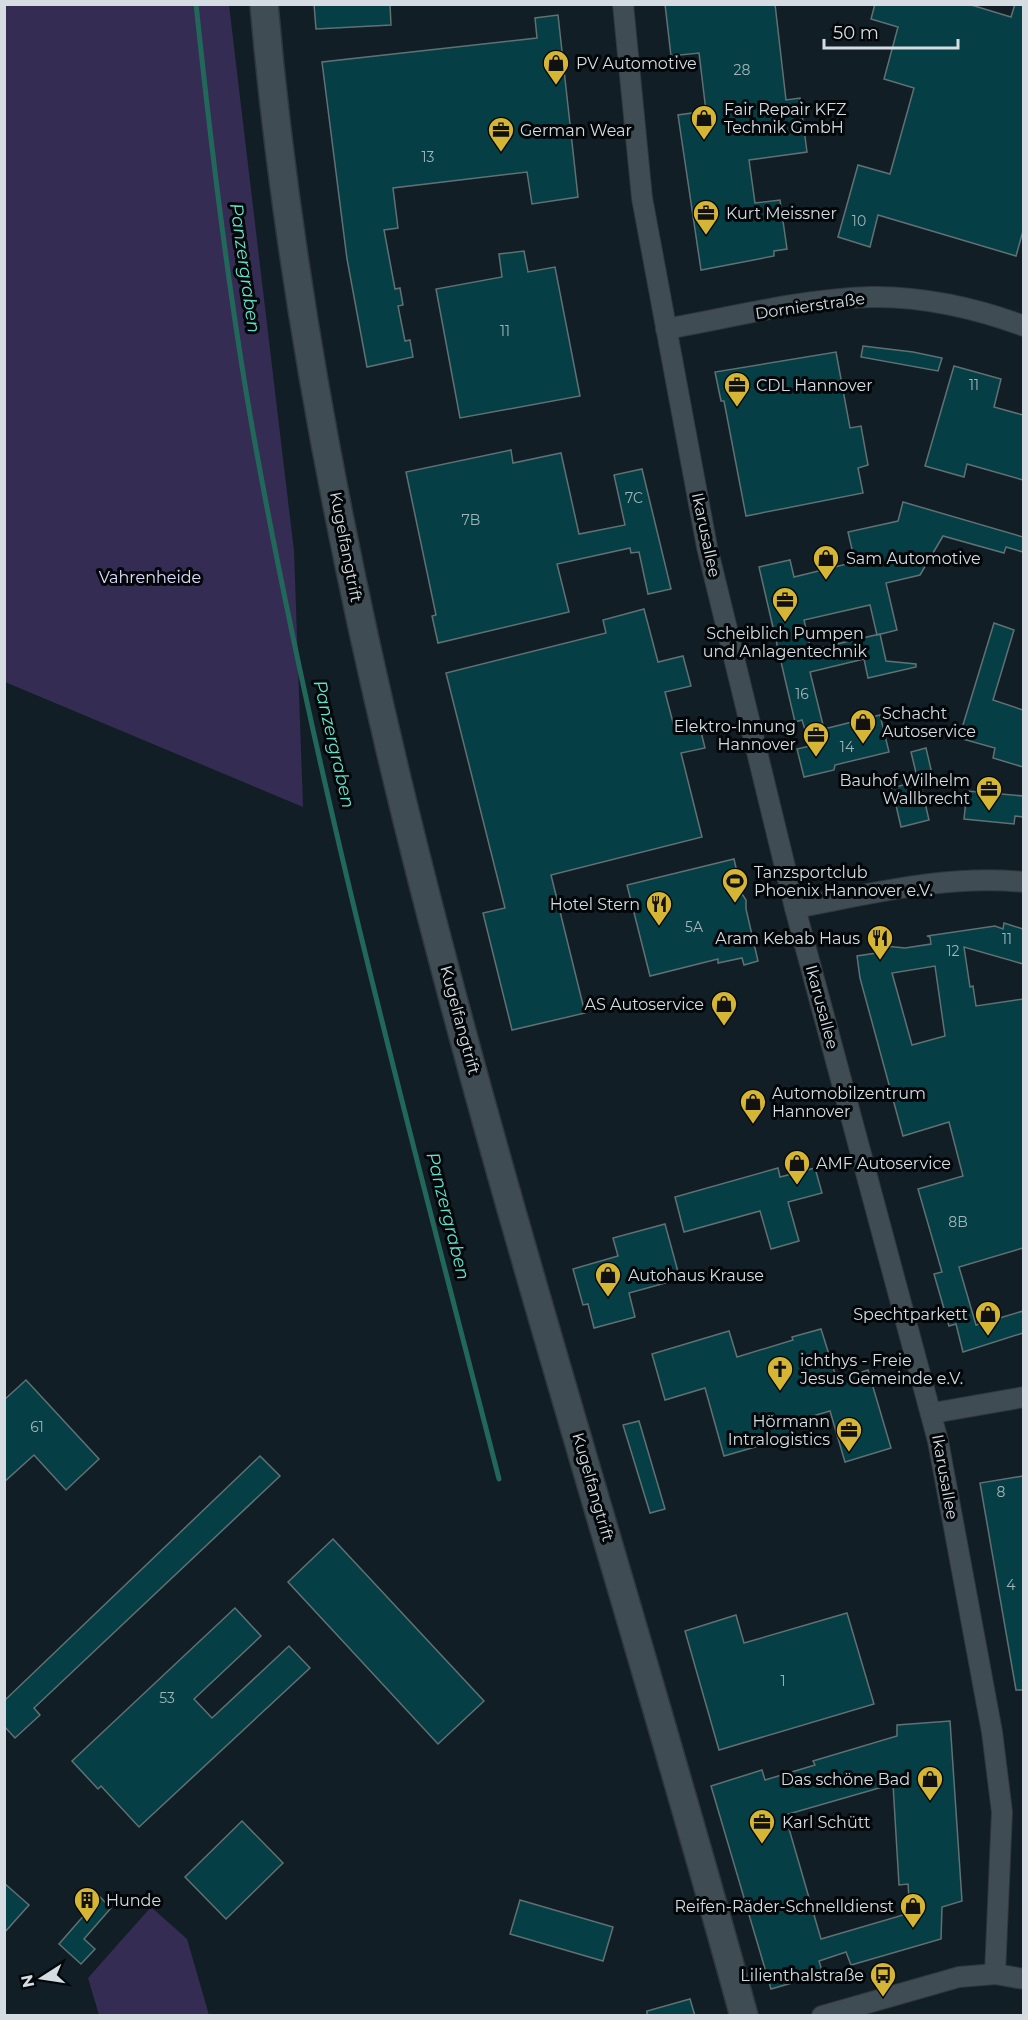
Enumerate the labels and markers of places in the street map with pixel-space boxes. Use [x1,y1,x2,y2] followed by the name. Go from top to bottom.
[541,48,571,86] shop icon: PV Automotive
[576,54,697,73] place label: PV Automotive
[724,100,846,137] place label: Fair Repair KFZ Technik GmbH
[689,103,719,141] shop icon: Fair Repair KFZ Technik GmbH
[486,115,516,153] office icon: German Wear
[520,121,632,140] place label: German Wear
[691,198,721,236] office icon: Kurt Meissner
[726,204,837,223] place label: Kurt Meissner
[722,370,752,408] office icon: CDL Hannover
[756,376,873,395] place label: CDL Hannover
[811,543,841,581] shop icon: Sam Automotive
[846,549,981,568] place label: Sam Automotive
[770,585,800,623] office icon: Scheiblich Pumpen und Anlagentechnik
[703,624,868,661] place label: Scheiblich Pumpen und Anlagentechnik
[882,704,976,741] place label: Schacht Autoservice
[848,707,878,745] shop icon: Schacht Autoservice
[674,717,796,754] place label: Elektro-Innung Hannover
[801,720,831,758] office icon: Elektro-Innung Hannover
[839,771,970,808] place label: Bauhof Wilhelm Wallbrecht
[974,774,1004,812] office icon: Bauhof Wilhelm Wallbrecht
[754,863,933,900] place label: Tanzsportclub Phoenix Hannover e.V.
[720,866,750,904] sports icon: Tanzsportclub Phoenix Hannover e.V.
[644,889,674,927] restaurant icon: Hotel Stern
[550,895,640,914] place label: Hotel Stern
[865,923,895,961] restaurant icon: Aram Kebab Haus
[715,929,860,948] place label: Aram Kebab Haus
[709,989,739,1027] shop icon: AS Autoservice
[585,995,704,1014] place label: AS Autoservice
[772,1084,926,1121] place label: Automobilzentrum Hannover
[738,1087,768,1125] shop icon: Automobilzentrum Hannover
[782,1148,812,1186] shop icon: AMF Autoservice
[816,1154,951,1173] place label: AMF Autoservice
[593,1260,623,1298] shop icon: Autohaus Krause
[628,1266,764,1285] place label: Autohaus Krause
[973,1299,1003,1337] shop icon: Spechtparkett
[853,1305,968,1324] place label: Spechtparkett
[799,1351,963,1388] place label: ichthys - Freie Jesus Gemeinde e.V.
[765,1354,795,1392] church icon: ichthys - Freie Jesus Gemeinde e.V.
[728,1412,830,1449] place label: Hörmann Intralogistics
[834,1415,864,1453] office icon: Hörmann Intralogistics
[915,1764,945,1802] shop icon: Das schöne Bad
[781,1770,910,1789] place label: Das schöne Bad
[747,1807,777,1845] office icon: Karl Schütt
[782,1813,871,1832] place label: Karl Schütt
[72,1885,102,1923] building icon: Hunde
[106,1891,161,1910] place label: Hunde
[898,1891,928,1929] shop icon: Reifen-Räder-Schnelldienst
[675,1897,895,1916] place label: Reifen-Räder-Schnelldienst
[868,1960,898,1998] bus stop icon: Lilienthalstraße
[740,1966,864,1985] place label: Lilienthalstraße

